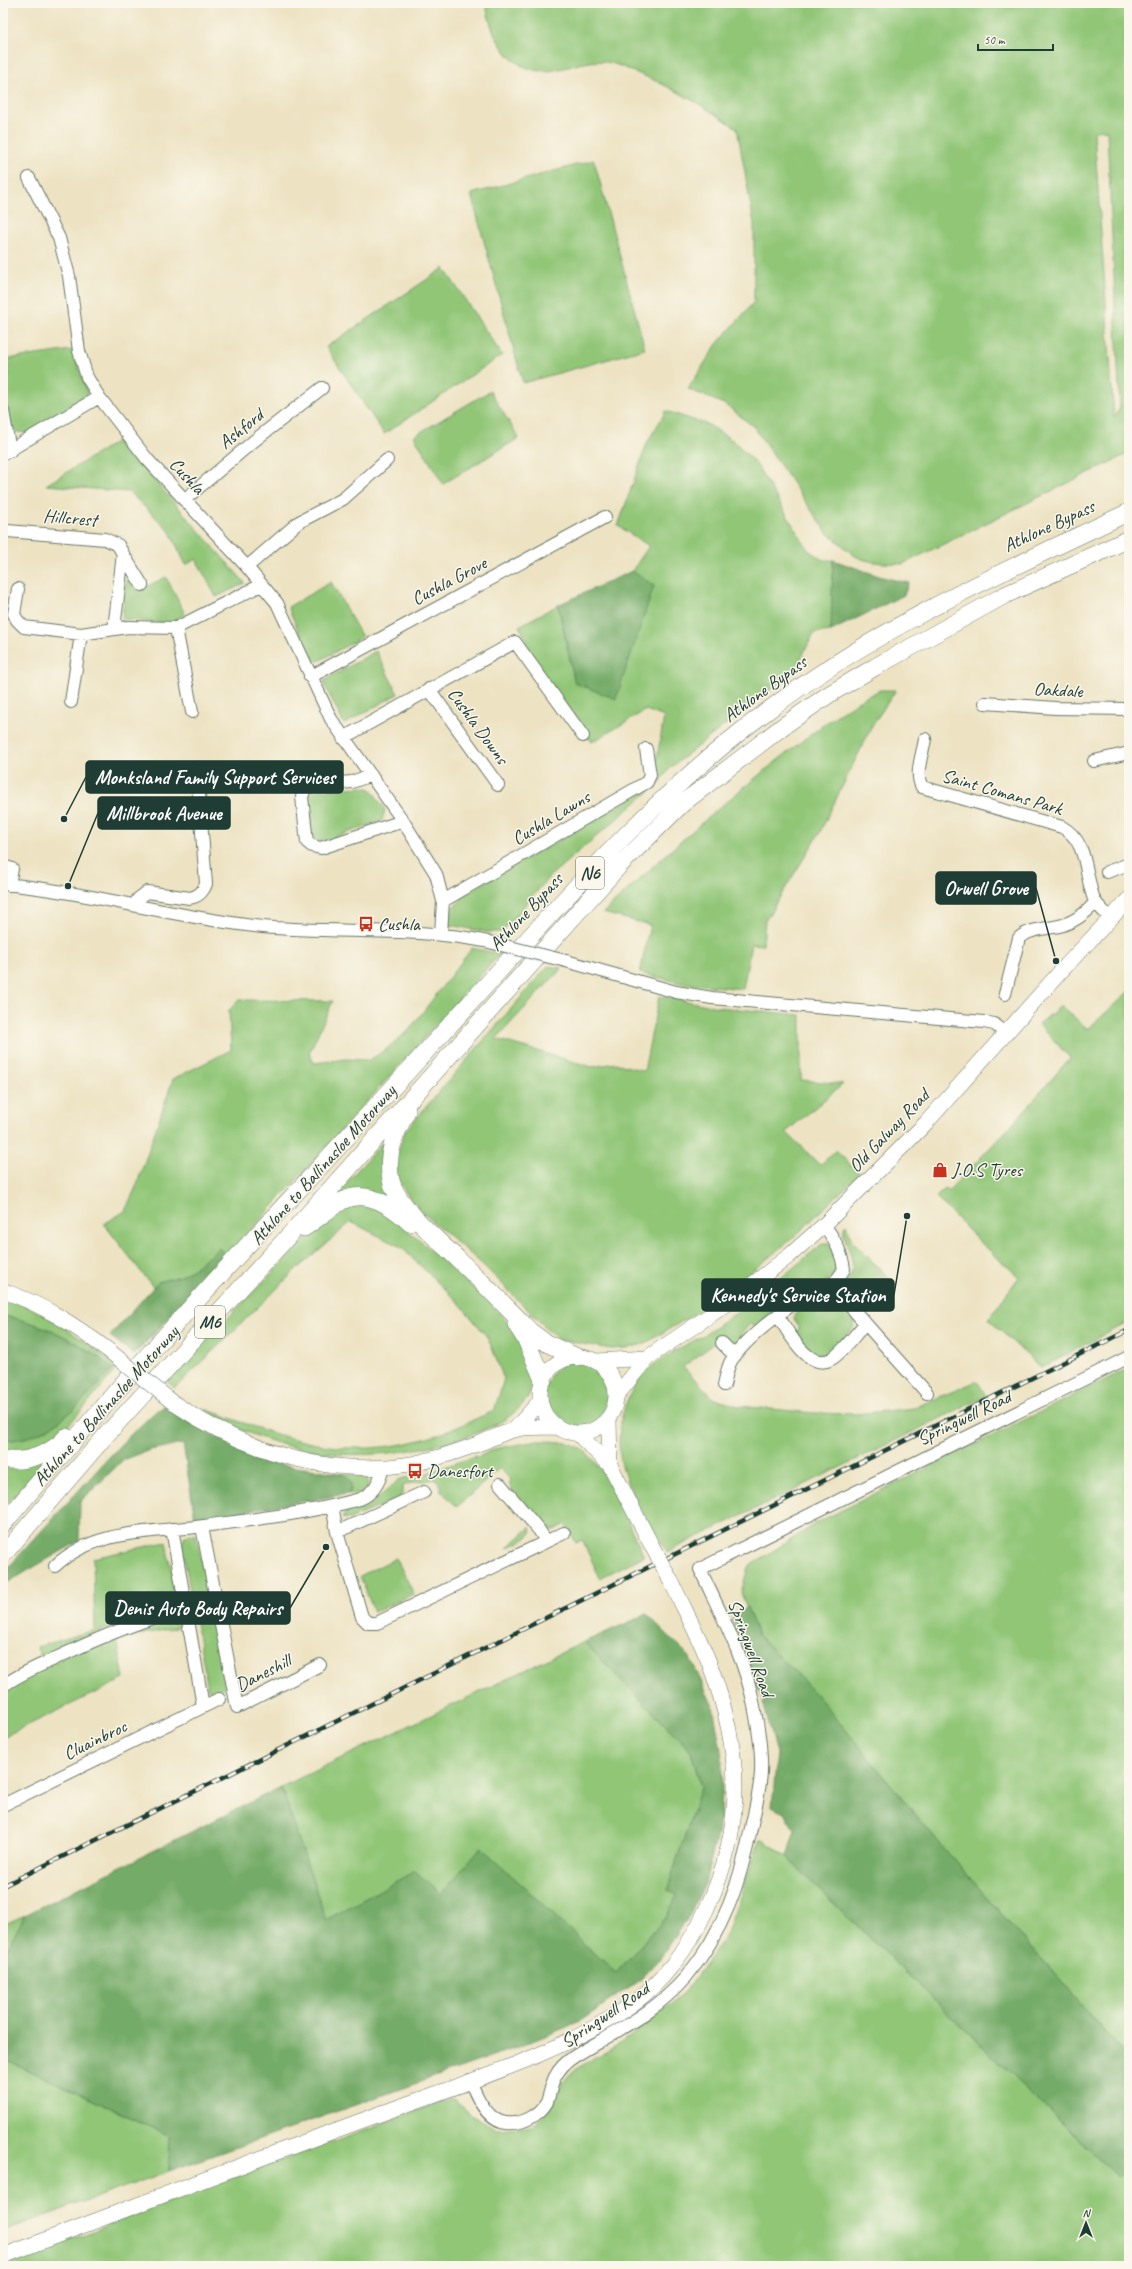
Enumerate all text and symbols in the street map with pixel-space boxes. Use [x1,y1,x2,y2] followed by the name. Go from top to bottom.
[978,26,1053,52] scale bar
[984,32,1006,48] text: 50 m
[214,401,271,454] street label: Ashford
[164,453,211,500] street label: Cushla
[1000,494,1100,558] street label: Athlone Bypass
[42,504,101,533] street label: Hillcrest
[407,550,492,611] street label: Cushla Grove
[718,650,813,728] street label: Athlone Bypass
[1033,677,1085,703] street label: Oakdale
[442,683,515,770] street label: Cushla Downs
[86,761,343,793] callout: Monksland Family Support Services
[939,763,1067,821] street label: Saint Comans Park
[95,765,337,790] text: Monksland Family Support Services
[507,785,596,851] street label: Cushla Lawns
[98,797,230,829] callout: Millbrook Avenue
[106,801,223,826] text: Millbrook Avenue
[576,857,604,889] road number: N6
[484,867,569,956] street label: Athlone Bypass
[936,872,1036,904] callout: Orwell Grove
[944,876,1029,901] text: Orwell Grove
[378,912,421,936] place label: Cushla
[357,915,375,933] bus stop icon: Cushla
[245,1079,402,1250] street label: Athlone to Ballinasloe Motorway
[843,1082,937,1178] street label: Old Galway Road
[951,1158,1023,1182] place label: J.O.S Tyres
[931,1161,949,1179] shop icon: J.O.S Tyres
[702,1279,894,1311] callout: Kennedy's Service Station
[710,1283,886,1308] text: Kennedy's Service Station
[195,1306,225,1338] road number: M6
[28,1320,185,1491] street label: Athlone to Ballinasloe Motorway
[913,1383,1018,1451] street label: Springwell Road
[427,1459,495,1483] place label: Danesfort
[406,1462,424,1480] bus stop icon: Danesfort
[106,1592,290,1624] callout: Denis Auto Body Repairs
[114,1596,284,1622] text: Denis Auto Body Repairs
[722,1596,781,1703] street label: Springwell Road
[231,1647,298,1697] street label: Daneshill
[59,1714,132,1766] street label: Cluainbroc
[556,1975,657,2053] street label: Springwell Road
[1066,2203,1106,2243] north arrow
[1083,2206,1092,2220] text: N

